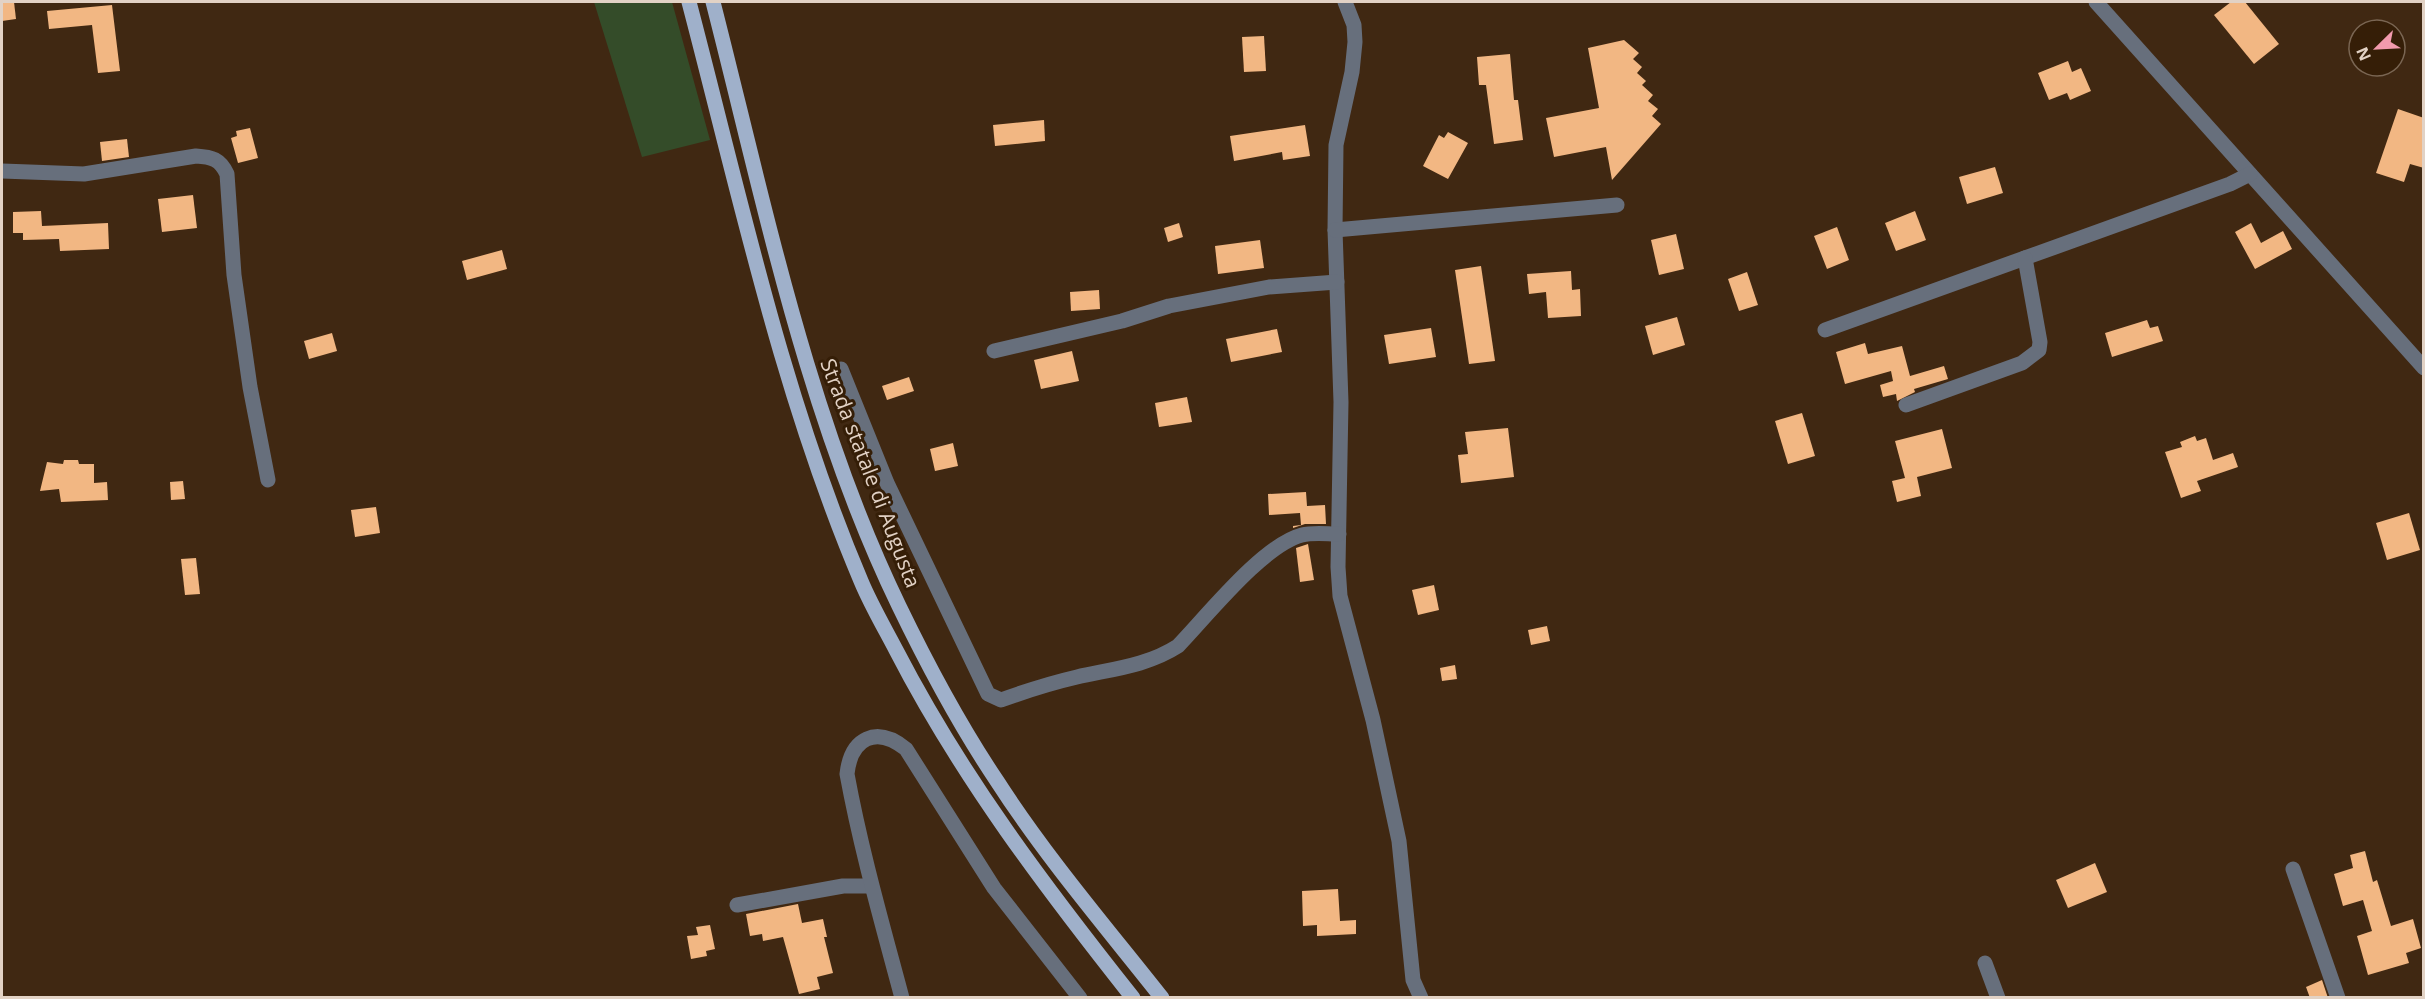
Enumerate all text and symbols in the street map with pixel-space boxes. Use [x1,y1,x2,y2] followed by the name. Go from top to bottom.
[2347,18,2407,78] north arrow
[2351,44,2376,65] text: N
[814,354,928,592] street label: Strada statale di Augusta

